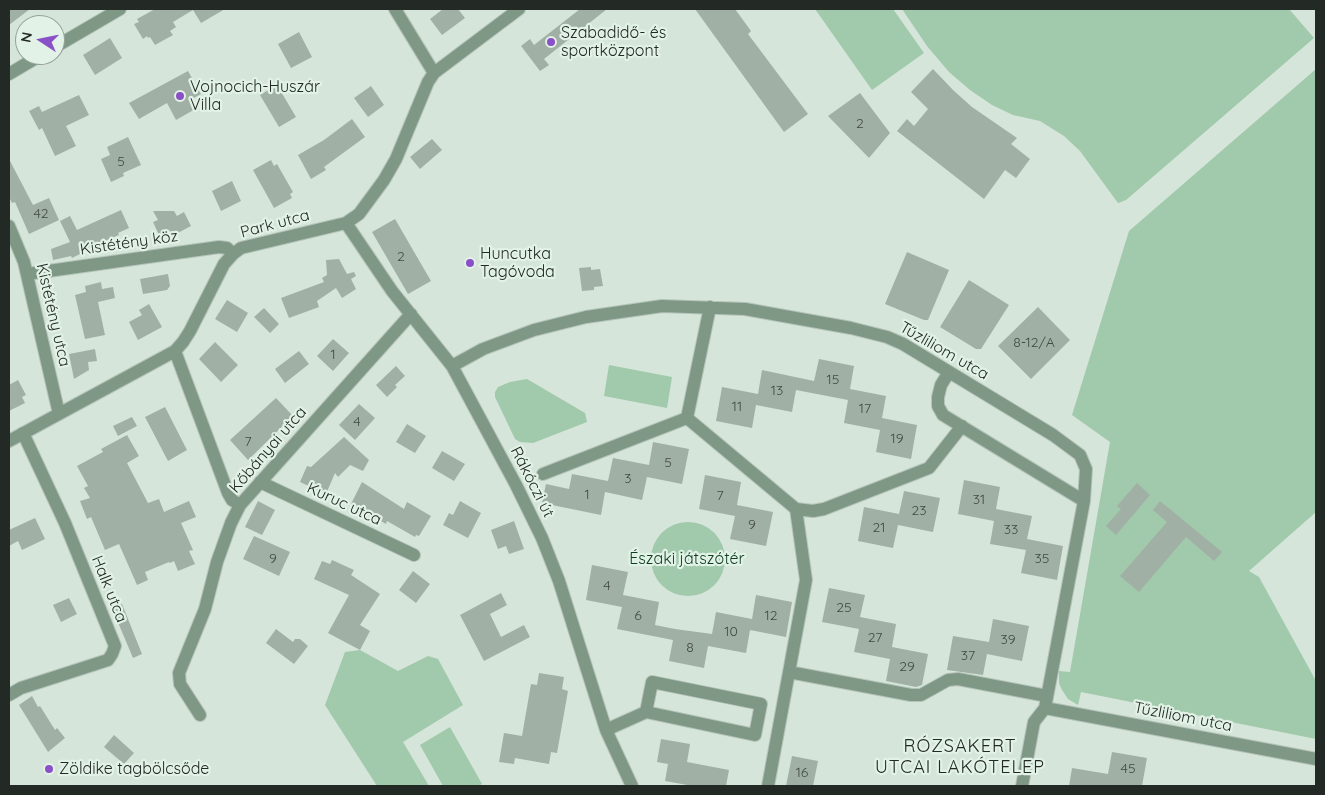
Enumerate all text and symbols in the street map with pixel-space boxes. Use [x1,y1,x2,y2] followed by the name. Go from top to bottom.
[15,15,65,65] north arrow
[561,23,666,61] place label: Szabadidő- és sportközpont
[16,31,36,44] text: N
[545,36,557,48] marker: Szabadidő- és sportközpont
[190,77,320,115] place label: Vojnocich-Huszár Villa
[174,90,186,102] marker: Vojnocich-Huszár Villa
[856,116,864,132] house number: 2
[117,154,125,170] house number: 5
[33,206,49,222] house number: 42
[238,206,312,242] street label: Park utca
[79,227,179,259] street label: Kistétény köz
[480,244,555,282] place label: Huncutka Tagóvoda
[397,249,405,265] house number: 2
[464,257,476,269] marker: Huncutka Tagóvoda
[32,261,74,369] street label: Kistétény utca
[896,318,992,384] street label: Tűzliliom utca
[1013,335,1055,351] house number: 8-12/A
[330,347,336,363] house number: 1
[827,372,839,388] house number: 15
[771,383,783,399] house number: 13
[732,399,742,415] house number: 11
[859,401,871,417] house number: 17
[225,403,311,497] street label: Kőbányai utca
[353,414,361,430] house number: 4
[891,431,903,447] house number: 19
[244,434,252,450] house number: 7
[506,443,558,521] street label: Rákóczi út
[664,455,672,471] house number: 5
[624,471,632,487] house number: 3
[304,478,384,530] street label: Kuruc utca
[584,487,590,503] house number: 1
[716,488,724,504] house number: 7
[973,492,985,508] house number: 31
[911,503,927,519] house number: 23
[748,517,756,533] house number: 9
[873,520,885,536] house number: 21
[1004,522,1018,538] house number: 33
[629,549,745,569] park label: Északi játszótér
[269,551,277,567] house number: 9
[1035,551,1049,567] house number: 35
[87,553,131,625] street label: Halk utca
[603,578,611,594] house number: 4
[836,600,852,616] house number: 25
[634,608,642,624] house number: 6
[765,608,777,624] house number: 12
[724,624,738,640] house number: 10
[868,630,882,646] house number: 27
[1000,632,1016,648] house number: 39
[686,640,694,656] house number: 8
[961,648,975,664] house number: 37
[899,659,915,675] house number: 29
[1132,698,1234,736] street label: Tűzliliom utca
[873,736,1047,779] district label: RÓZSAKERT UTCAI LAKÓTELEP
[59,759,209,779] place label: Zöldike tagbölcsőde
[1120,761,1136,777] house number: 45
[43,763,55,775] marker: Zöldike tagbölcsőde
[796,765,808,781] house number: 16

